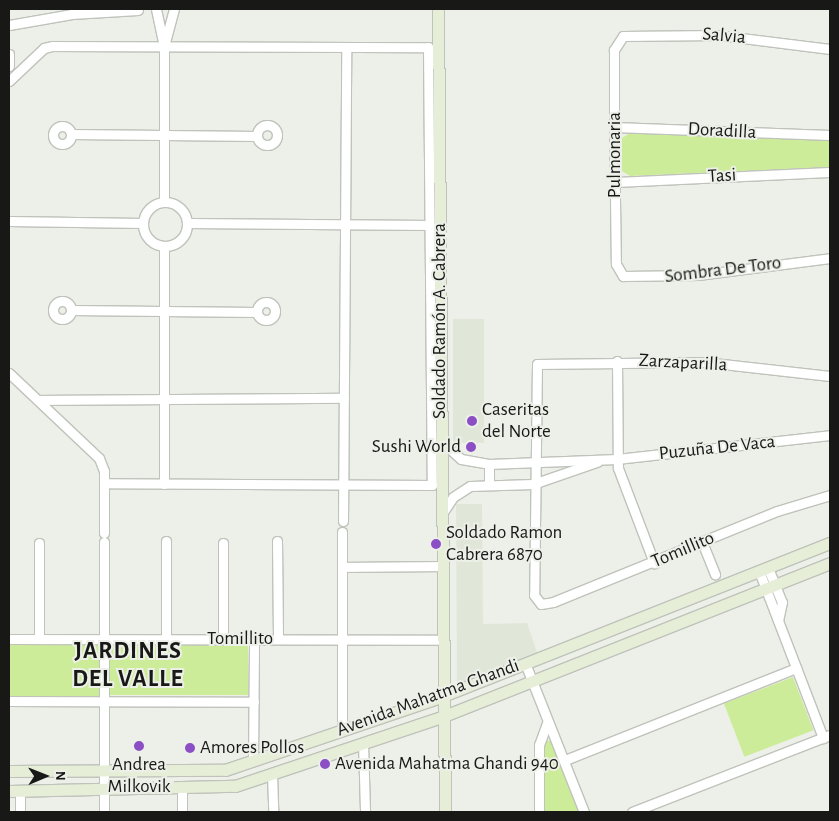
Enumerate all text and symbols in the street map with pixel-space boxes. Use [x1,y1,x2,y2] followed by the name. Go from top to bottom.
[701,23,747,49] street label: Salvia
[604,112,626,198] street label: Pulmonaria
[687,118,757,144] street label: Doradilla
[707,164,737,188] street label: Tasi
[429,223,451,419] street label: Soldado Ramón A. Cabrera
[663,252,783,288] street label: Sombra De Toro
[638,349,728,377] street label: Zarzaparilla
[482,399,551,443] place label: Caseritas del Norte
[466,415,478,427] marker: Caseritas del Norte
[658,431,776,465] street label: Puzuña De Vaca
[372,436,461,458] place label: Sushi World
[465,441,477,453] marker: Sushi World
[446,522,562,566] place label: Soldado Ramon Cabrera 6870
[648,527,718,573] street label: Tomillito
[430,538,442,550] marker: Soldado Ramon Cabrera 6870
[207,628,273,650] street label: Tomillito
[71,638,185,694] district label: JARDINES DEL VALLE
[334,654,522,742] street label: Avenida Mahatma Ghandi
[200,737,304,759] place label: Amores Pollos
[133,740,145,752] marker: Andrea Milkovik
[184,742,196,754] marker: Amores Pollos
[20,751,70,801] north arrow
[335,753,559,775] place label: Avenida Mahatma Ghandi 940
[107,754,171,798] place label: Andrea Milkovik
[319,758,331,770] marker: Avenida Mahatma Ghandi 940
[53,771,67,781] text: N

